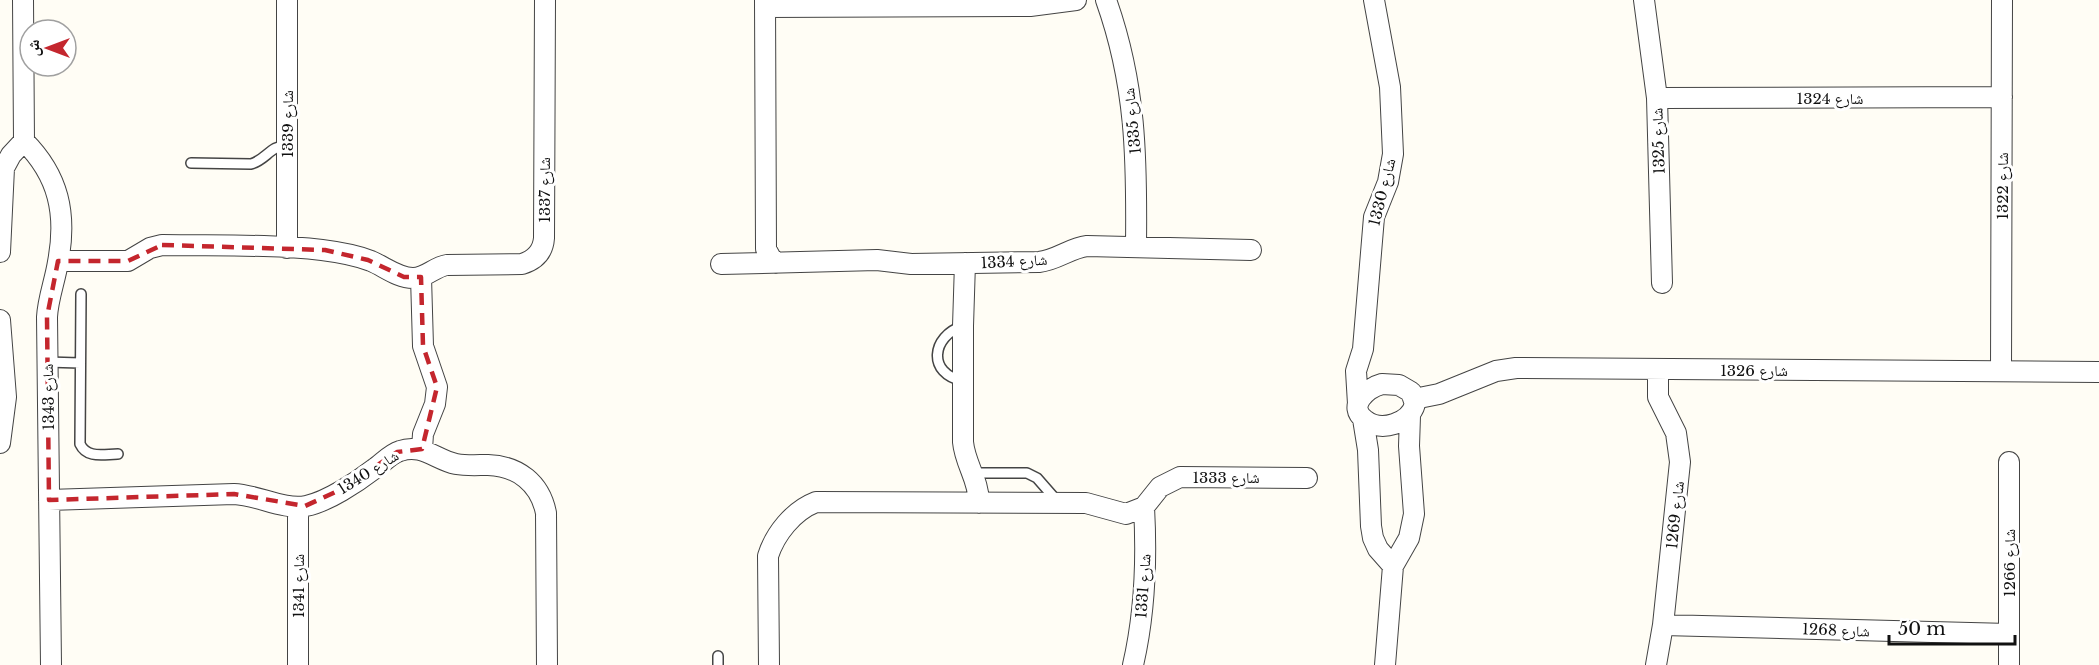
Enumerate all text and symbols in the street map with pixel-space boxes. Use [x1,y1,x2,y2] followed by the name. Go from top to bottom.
[18,18,78,78] north arrow
[23,39,43,56] text: ش
[1119,87,1146,155] street label: شارع 1335
[1797,89,1864,109] street label: شارع 1324
[278,90,298,158] street label: شارع 1339
[1647,107,1670,175] street label: شارع 1325
[1993,152,2013,220] street label: شارع 1322
[1364,156,1401,228] street label: شارع 1330
[535,157,555,223] street label: شارع 1337
[980,250,1048,273] street label: شارع 1334
[1720,361,1788,381] street label: شارع 1326
[38,363,59,431] street label: شارع 1343
[334,446,403,499] street label: شارع 1340
[1192,468,1260,488] street label: شارع 1333
[1662,480,1689,550] street label: شارع 1269
[2000,529,2020,597] street label: شارع 1266
[1131,553,1156,619] street label: شارع 1331
[289,554,309,618] street label: شارع 1341
[1889,608,2015,646] scale bar
[1898,618,1946,640] text: 50 m
[1802,619,1870,642] street label: شارع 1268

